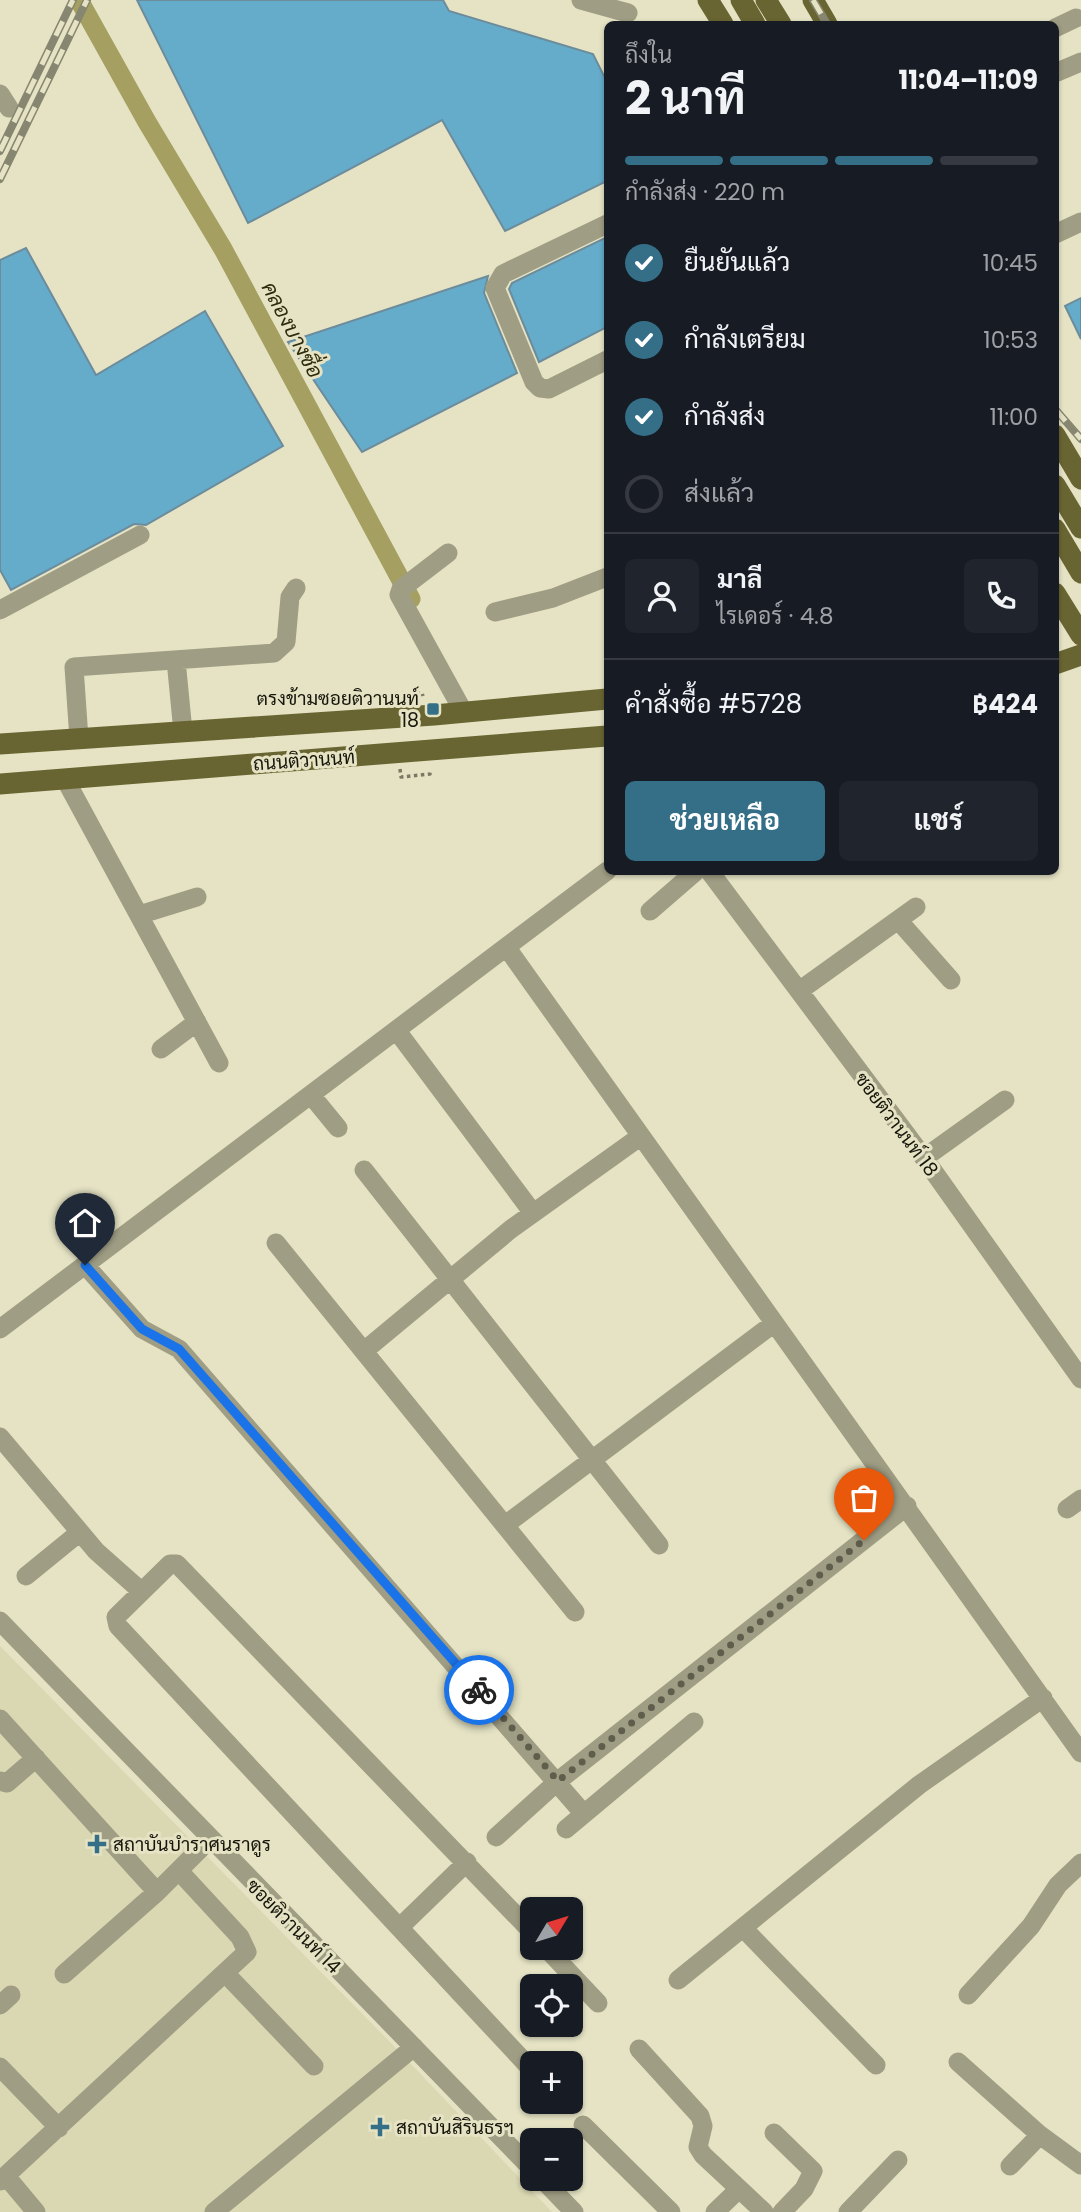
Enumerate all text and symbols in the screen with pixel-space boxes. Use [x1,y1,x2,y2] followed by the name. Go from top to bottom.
[625,39,672,71] text: ถึงใน
[899,62,1038,98] text: 11:04–11:09
[625,66,746,130] text: 2 นาที
[625,176,785,208] text: กำลังส่ง · 220 m
[625,244,663,282] icon: check
[684,244,790,280] text: ยืนยันแล้ว
[982,247,1038,279] text: 10:45
[255,274,334,383] water label: คลองบางซื่อ
[625,321,663,359] icon: check
[684,321,806,357] text: กำลังเตรียม
[983,324,1038,356] text: 10:53
[625,398,663,436] icon: check
[684,398,765,434] text: กำลังส่ง
[989,401,1038,433] text: 11:00
[684,475,754,511] text: ส่งแล้ว
[625,559,699,633] button: person
[964,559,1038,633] button: phone
[717,561,762,597] text: มาลี
[717,600,833,632] text: ไรเดอร์ · 4.8
[257,685,419,734] place label: ตรงข้ามซอยติวานนท์ 18
[625,686,802,722] text: คำสั่งซื้อ #5728
[972,686,1038,722] text: ฿424
[425,701,441,717] marker: ตรงข้ามซอยติวานนท์ 18
[252,743,356,778] street label: ถนนติวานนท์
[625,781,825,861] button: ช่วยเหลือ
[839,781,1038,861] button: แชร์
[848,1067,945,1182] street label: ซอยติวานนท์ 18
[55,1193,115,1265] pin
[66,1204,104,1242] icon: home
[834,1468,894,1540] pin
[845,1479,883,1517] icon: bag
[444,1655,514,1725] courier
[460,1671,498,1709] icon: bike
[113,1831,271,1858] place label: สถาบันบำราศนราดูร
[87,1834,107,1854] marker: สถาบันบำราศนราดูร
[240,1873,347,1980] street label: ซอยติวานนท์ 14
[520,1897,583,1960] north arrow
[520,1897,583,2191] map controls
[520,1974,583,2037] button: locate
[520,2051,583,2114] button: +
[396,2114,514,2141] place label: สถาบันสิรินธรฯ
[370,2117,390,2137] marker: สถาบันสิรินธรฯ
[520,2128,583,2191] button: −

